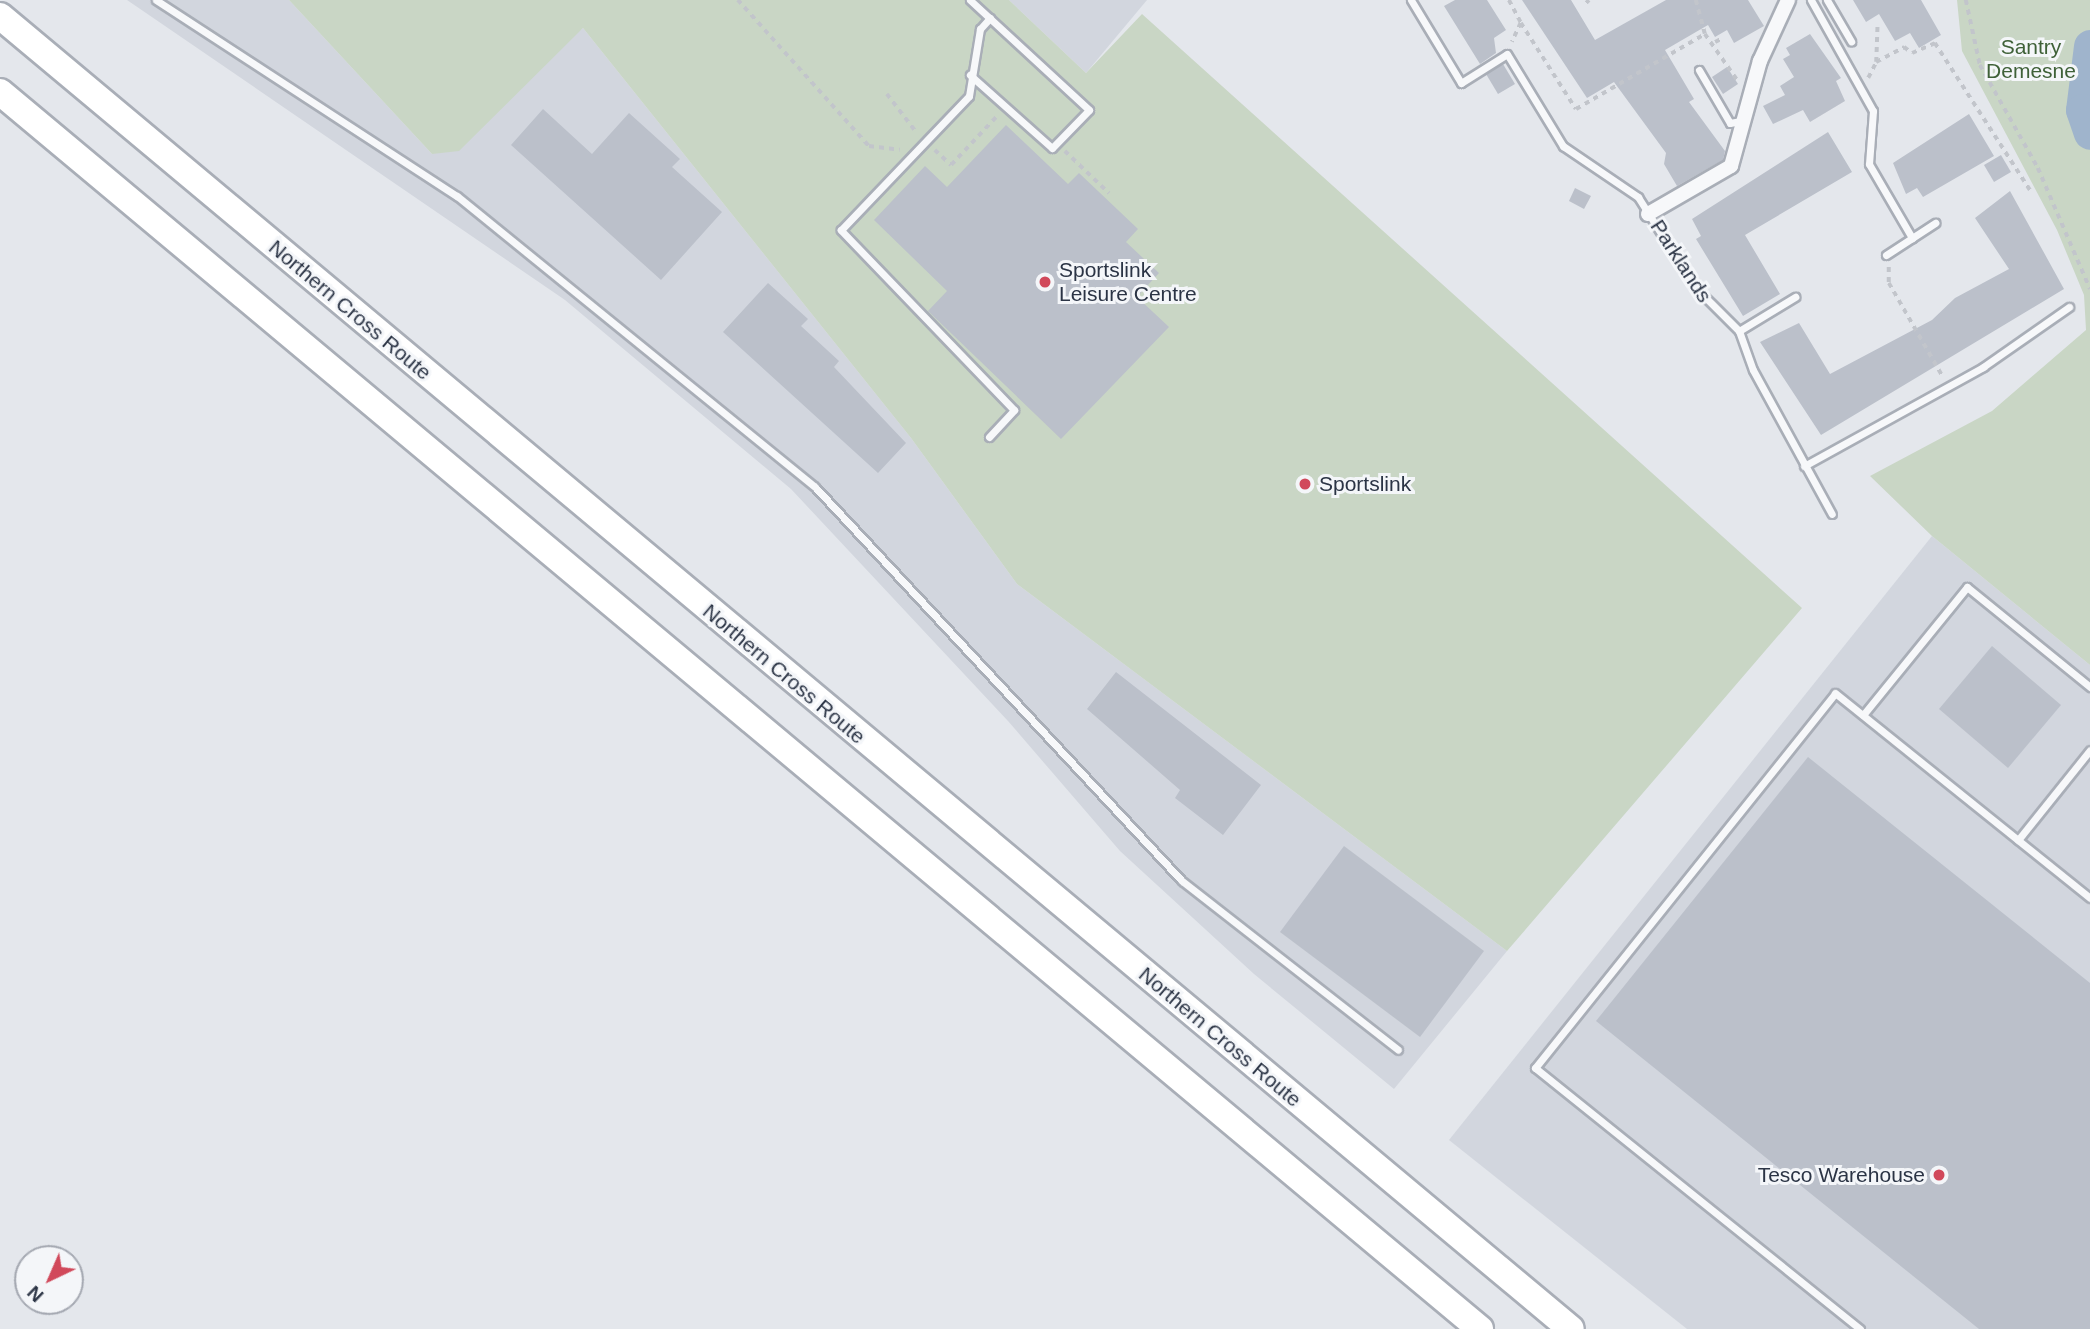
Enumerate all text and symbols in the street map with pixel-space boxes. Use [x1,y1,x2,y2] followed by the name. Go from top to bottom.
[1986,34,2076,84] park label: Santry Demesne
[1645,215,1717,307] street label: Parklands
[264,235,436,385] street label: Northern Cross Route
[1059,257,1197,307] place label: Sportslink Leisure Centre
[1037,274,1053,290] marker: Sportslink Leisure Centre
[1319,471,1411,497] place label: Sportslink
[1297,476,1313,492] marker: Sportslink
[698,599,870,749] street label: Northern Cross Route
[1134,962,1306,1112] street label: Northern Cross Route
[1758,1162,1925,1188] place label: Tesco Warehouse
[1931,1167,1947,1183] marker: Tesco Warehouse
[14,1245,84,1315] north arrow
[23,1282,48,1306] text: N

